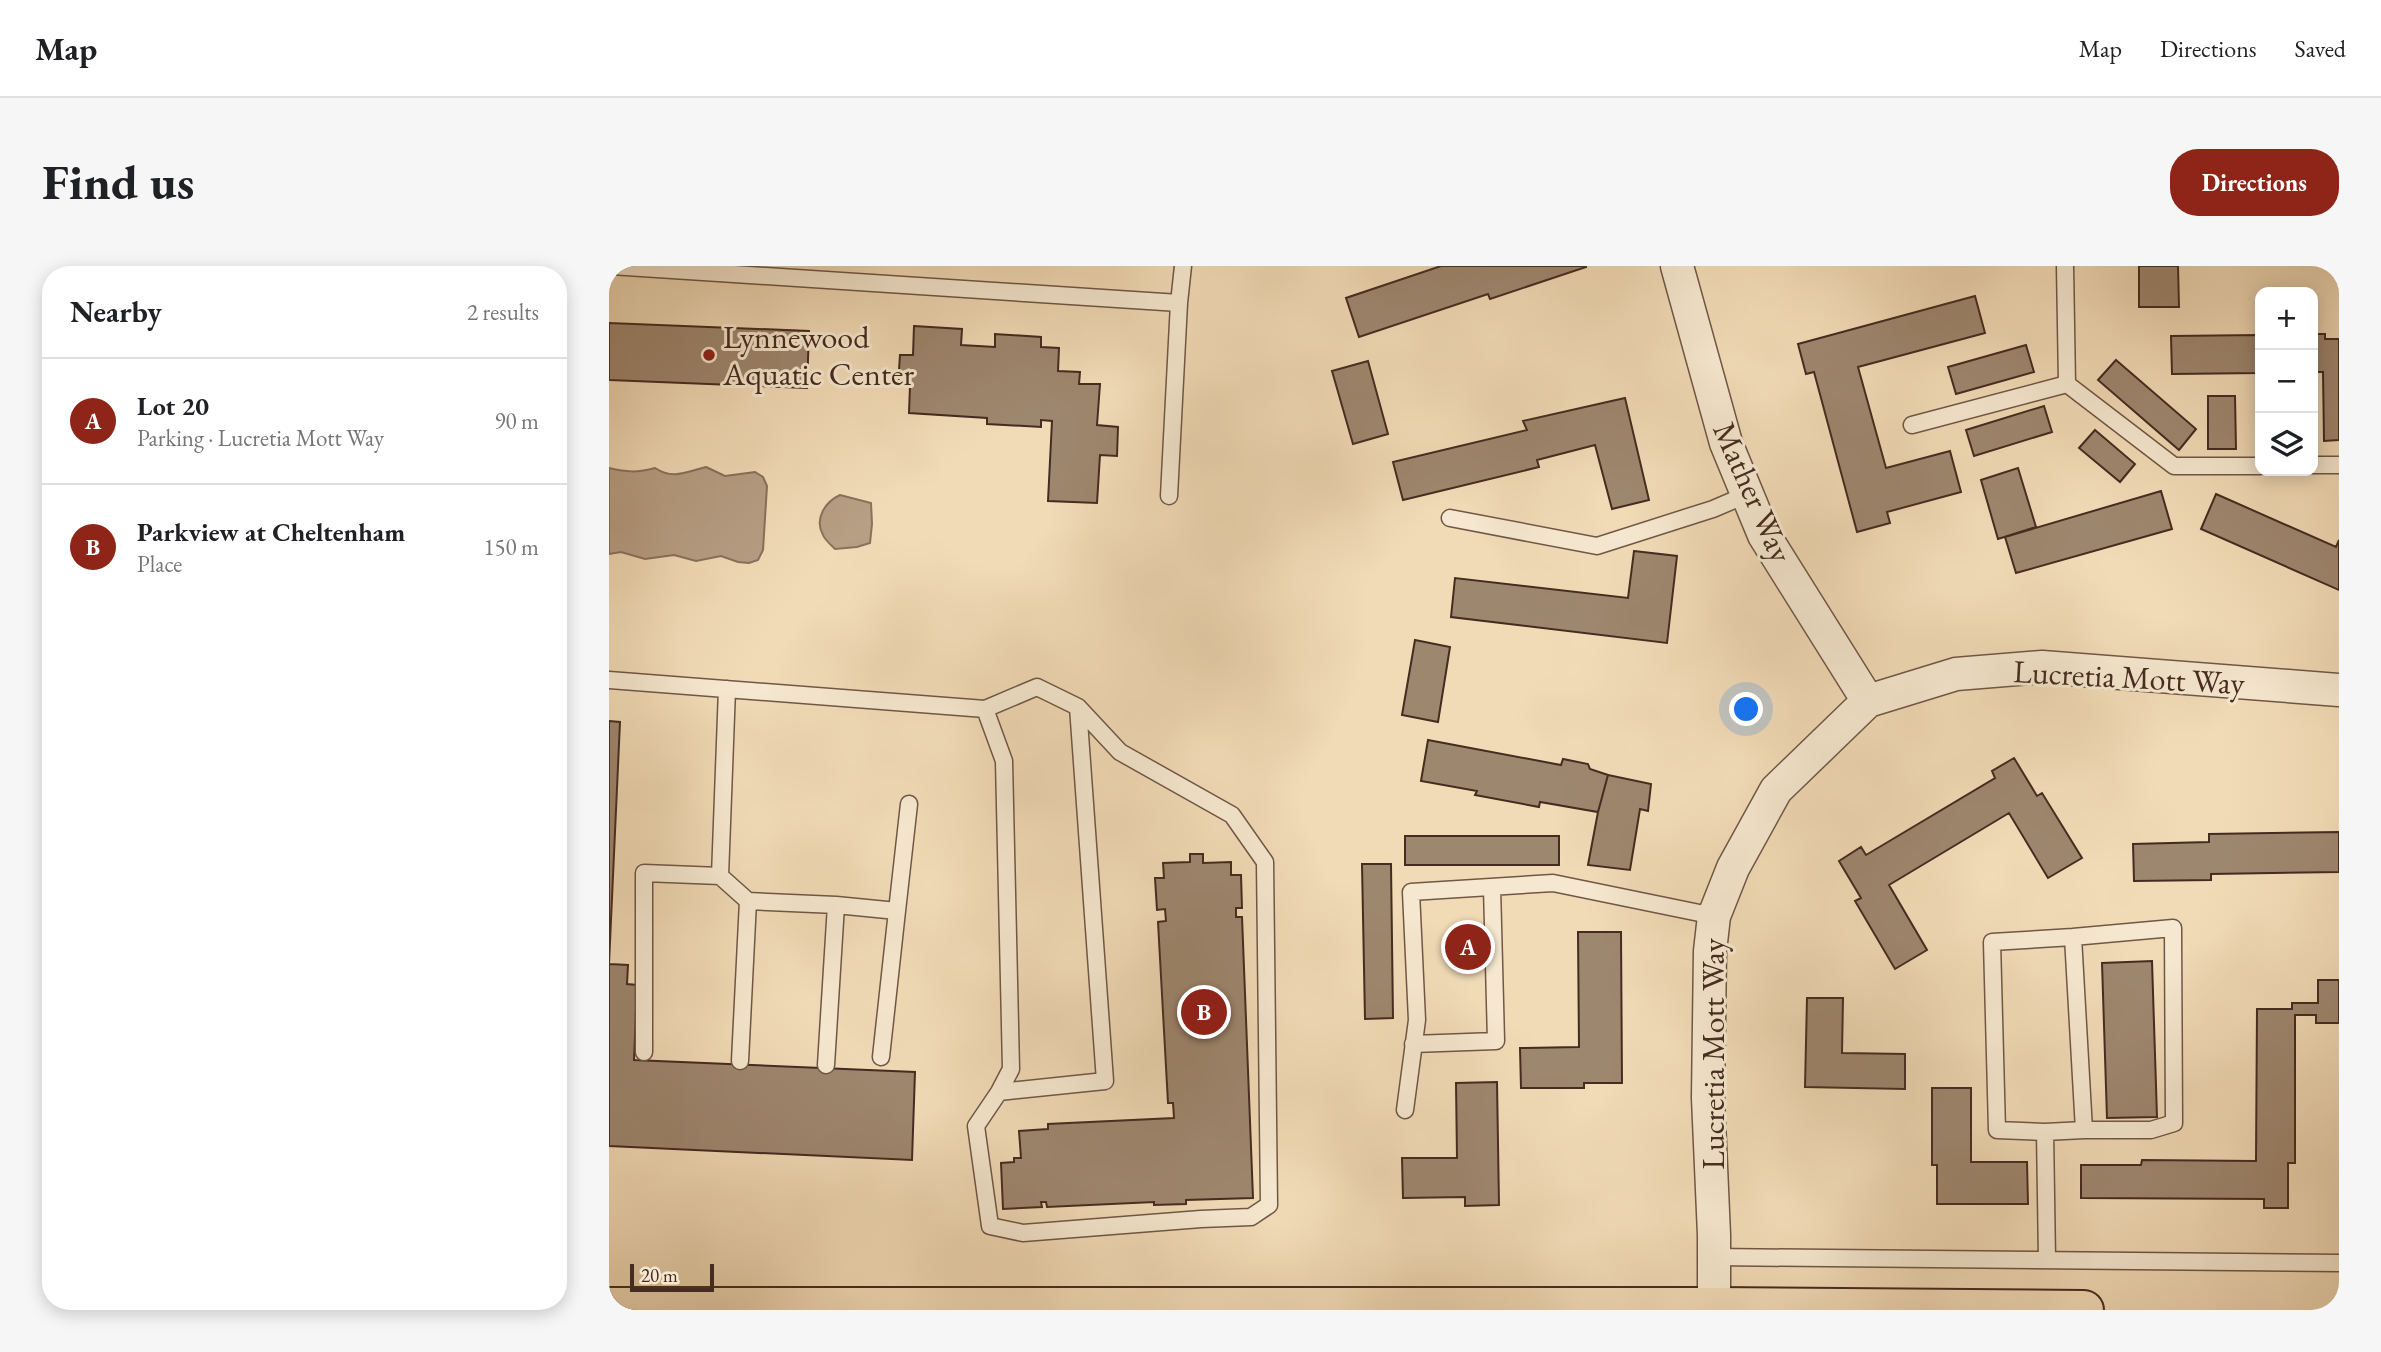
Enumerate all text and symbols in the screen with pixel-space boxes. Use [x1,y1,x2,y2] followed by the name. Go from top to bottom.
[35,27,97,70] text: Map
[2079,33,2122,64] text: Map
[2160,33,2257,64] text: Directions
[2295,33,2346,64] text: Saved
[2170,149,2339,216] button: Directions
[42,150,194,214] text: Find us
[2255,287,2318,476] map controls
[2255,287,2318,350] button: +
[70,292,162,331] text: Nearby
[467,297,539,327] text: 2 results
[722,316,914,395] place label: Lynnewood Aquatic Center
[701,347,717,363] marker: Lynnewood Aquatic Center
[2255,350,2318,413] button: −
[137,389,209,423] text: Lot 20
[85,406,101,436] text: A
[494,406,539,436] text: 90 m
[2255,413,2318,476] button: layers
[1703,415,1803,570] street label: Mather Way
[137,423,384,453] text: Parking · Lucretia Mott Way
[137,515,405,549] text: Parkview at Cheltenham
[86,532,100,562] text: B
[483,532,539,562] text: 150 m
[137,549,182,579] text: Place
[2012,650,2247,704] street label: Lucretia Mott Way
[1729,692,1763,726] your location
[1445,921,1491,973] pin: A
[1692,937,1734,1170] street label: Lucretia Mott Way
[1181,986,1227,1038] pin: B
[630,1261,714,1293] scale bar
[641,1263,678,1288] text: 20 m

